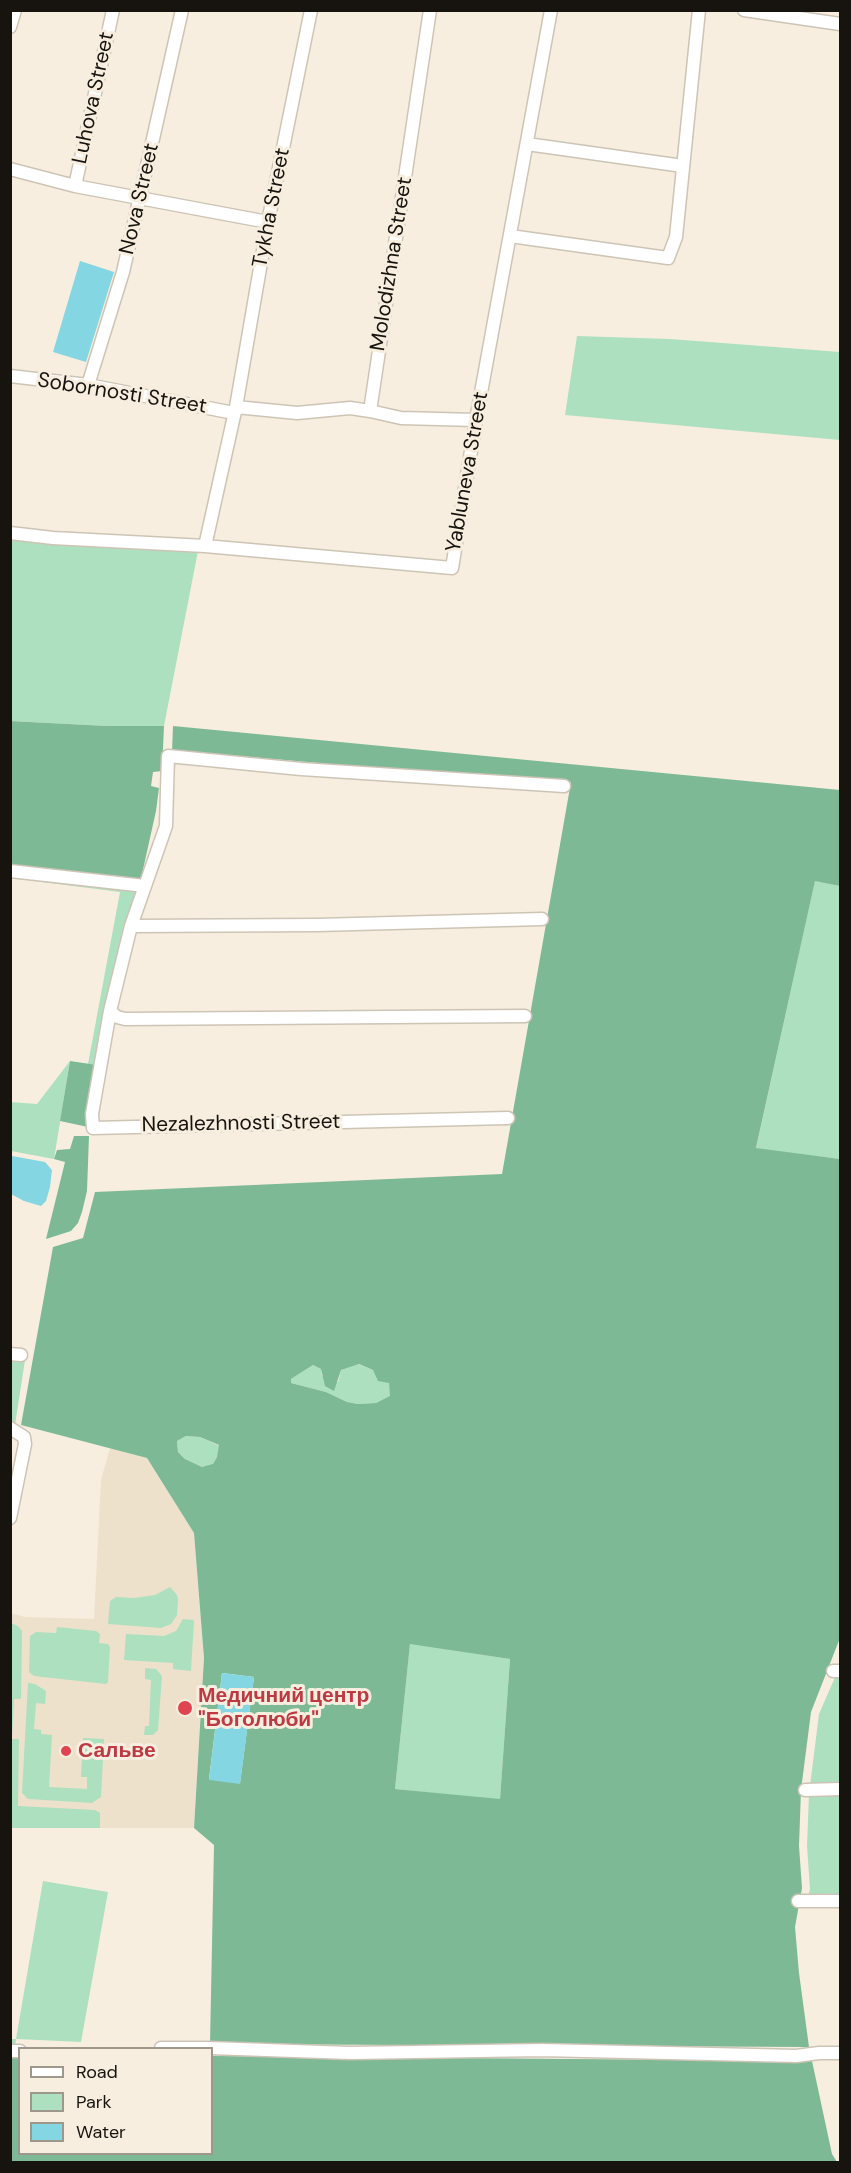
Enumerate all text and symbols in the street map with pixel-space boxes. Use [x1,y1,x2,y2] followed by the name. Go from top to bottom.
[68,30,120,166] street label: Luhova Street
[115,141,165,257] street label: Nova Street
[248,146,296,270] street label: Tykha Street
[366,175,418,353] street label: Molodizhna Street
[36,368,208,420] street label: Sobornosti Street
[441,390,495,554] street label: Yabluneva Street
[141,1110,341,1138] street label: Nezalezhnosti Street
[198,1683,369,1733] place label: Медичний центр "Боголюби"
[176,1699,194,1717] marker: Медичний центр "Боголюби"
[78,1738,156,1764] place label: Сальве
[59,1744,73,1758] marker: Сальве
[18,2047,213,2155] legend
[76,2060,118,2084] text: Road
[76,2090,112,2114] text: Park
[76,2120,126,2144] text: Water

